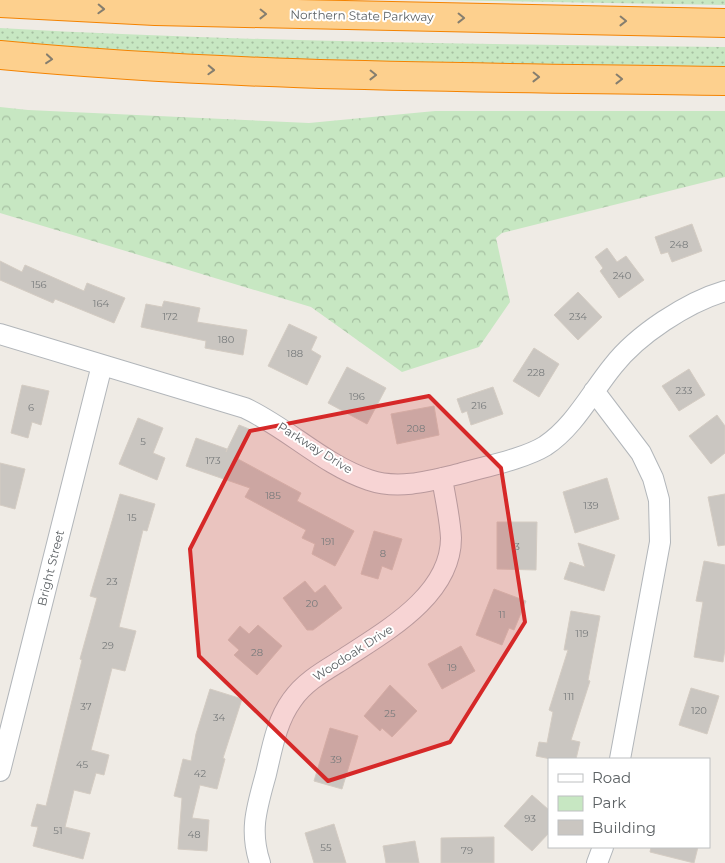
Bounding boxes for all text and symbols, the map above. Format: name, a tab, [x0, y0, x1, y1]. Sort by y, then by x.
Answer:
one-way arrow	[97, 4, 105, 15]
street label: Northern State Parkway	[290, 7, 434, 24]
one-way arrow	[260, 9, 268, 19]
one-way arrow	[457, 12, 465, 23]
one-way arrow	[620, 15, 628, 26]
one-way arrow	[45, 53, 53, 64]
one-way arrow	[207, 65, 215, 75]
one-way arrow	[370, 70, 377, 80]
one-way arrow	[532, 72, 540, 82]
one-way arrow	[616, 73, 624, 84]
house number: 248	[670, 238, 688, 251]
house number: 240	[613, 269, 632, 282]
house number: 156	[31, 278, 47, 291]
house number: 164	[93, 297, 110, 310]
house number: 172	[162, 310, 178, 323]
house number: 234	[569, 310, 587, 323]
house number: 180	[218, 333, 235, 346]
house number: 188	[287, 347, 303, 360]
house number: 228	[527, 366, 545, 379]
house number: 233	[676, 384, 693, 397]
house number: 196	[349, 390, 365, 403]
house number: 216	[471, 399, 487, 412]
house number: 6	[28, 401, 34, 414]
street label: Parkway Drive	[275, 419, 355, 477]
house number: 208	[407, 422, 425, 435]
house number: 5	[140, 435, 146, 448]
house number: 173	[205, 454, 221, 467]
house number: 185	[265, 489, 281, 502]
house number: 139	[583, 499, 599, 512]
house number: 15	[127, 511, 137, 524]
street label: Bright Street	[34, 528, 67, 607]
house number: 191	[321, 535, 335, 548]
house number: 3	[514, 540, 520, 553]
house number: 8	[380, 547, 386, 560]
house number: 23	[106, 575, 118, 588]
house number: 20	[306, 597, 319, 610]
house number: 11	[498, 608, 506, 621]
street label: Woodoak Drive	[310, 621, 395, 684]
house number: 119	[575, 627, 589, 640]
house number: 29	[102, 639, 114, 652]
house number: 28	[251, 646, 263, 659]
house number: 19	[447, 661, 457, 674]
house number: 111	[564, 690, 574, 703]
house number: 37	[80, 700, 92, 713]
house number: 120	[691, 704, 707, 717]
house number: 25	[384, 707, 396, 720]
house number: 34	[213, 711, 226, 724]
house number: 39	[330, 753, 342, 766]
house number: 45	[76, 758, 88, 771]
legend	[548, 758, 710, 848]
house number: 42	[194, 767, 206, 780]
text: Road	[592, 768, 631, 787]
text: Park	[592, 793, 626, 812]
house number: 93	[524, 812, 536, 825]
text: Building	[592, 818, 656, 837]
house number: 51	[53, 824, 63, 837]
house number: 48	[187, 828, 201, 841]
house number: 55	[320, 841, 332, 854]
house number: 79	[461, 844, 473, 857]

